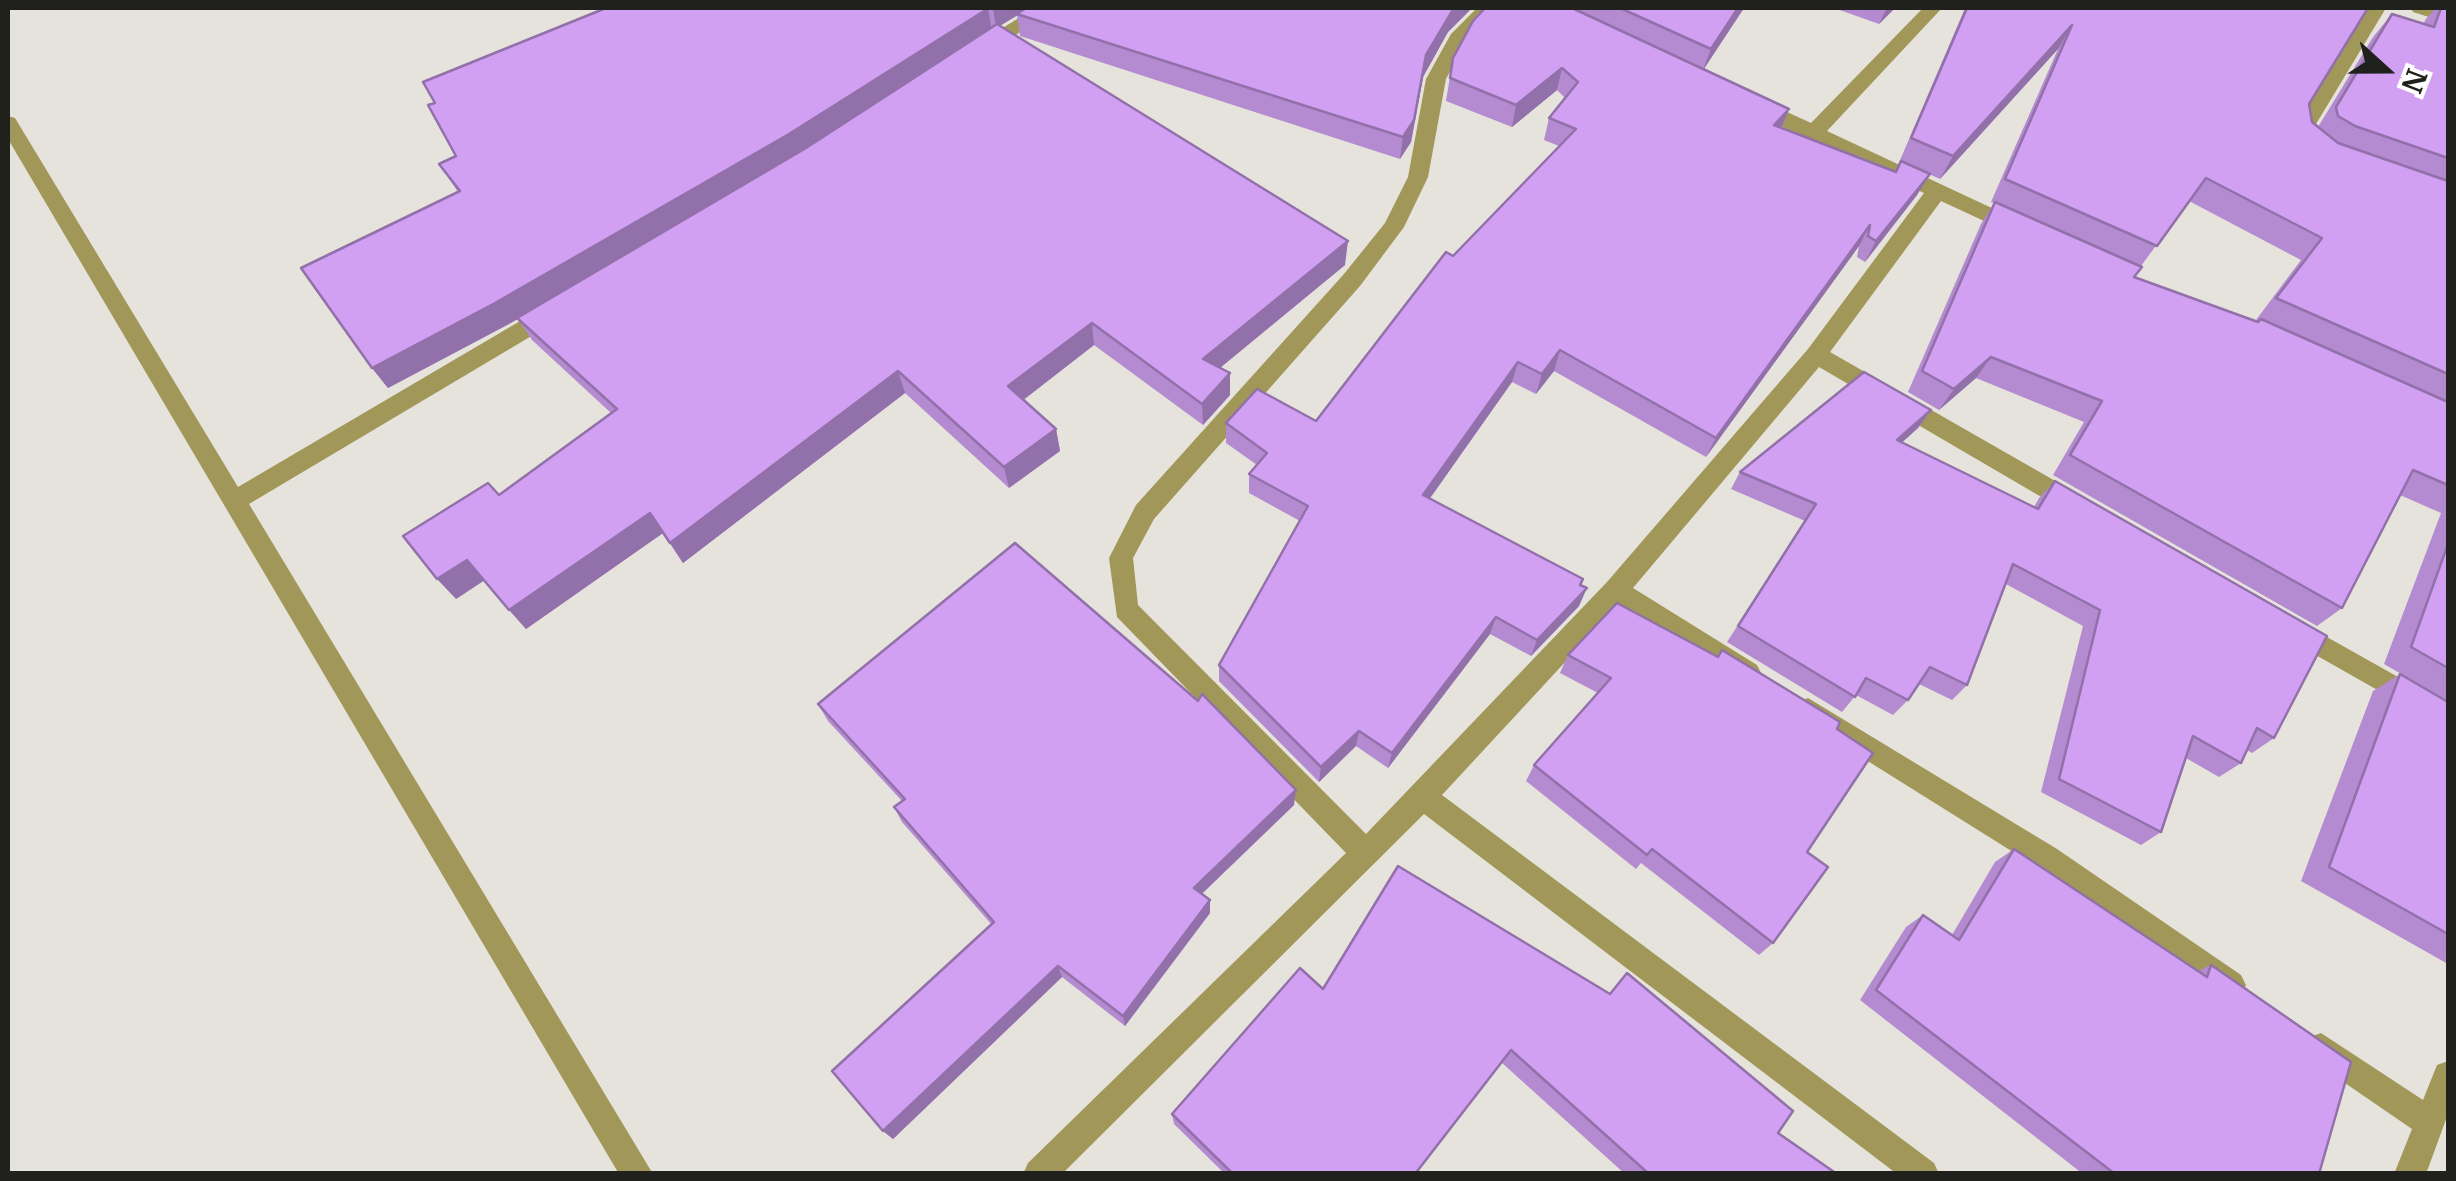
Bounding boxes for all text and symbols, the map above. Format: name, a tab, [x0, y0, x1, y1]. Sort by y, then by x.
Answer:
north arrow	[2336, 20, 2436, 120]
text: N	[2393, 64, 2435, 98]

